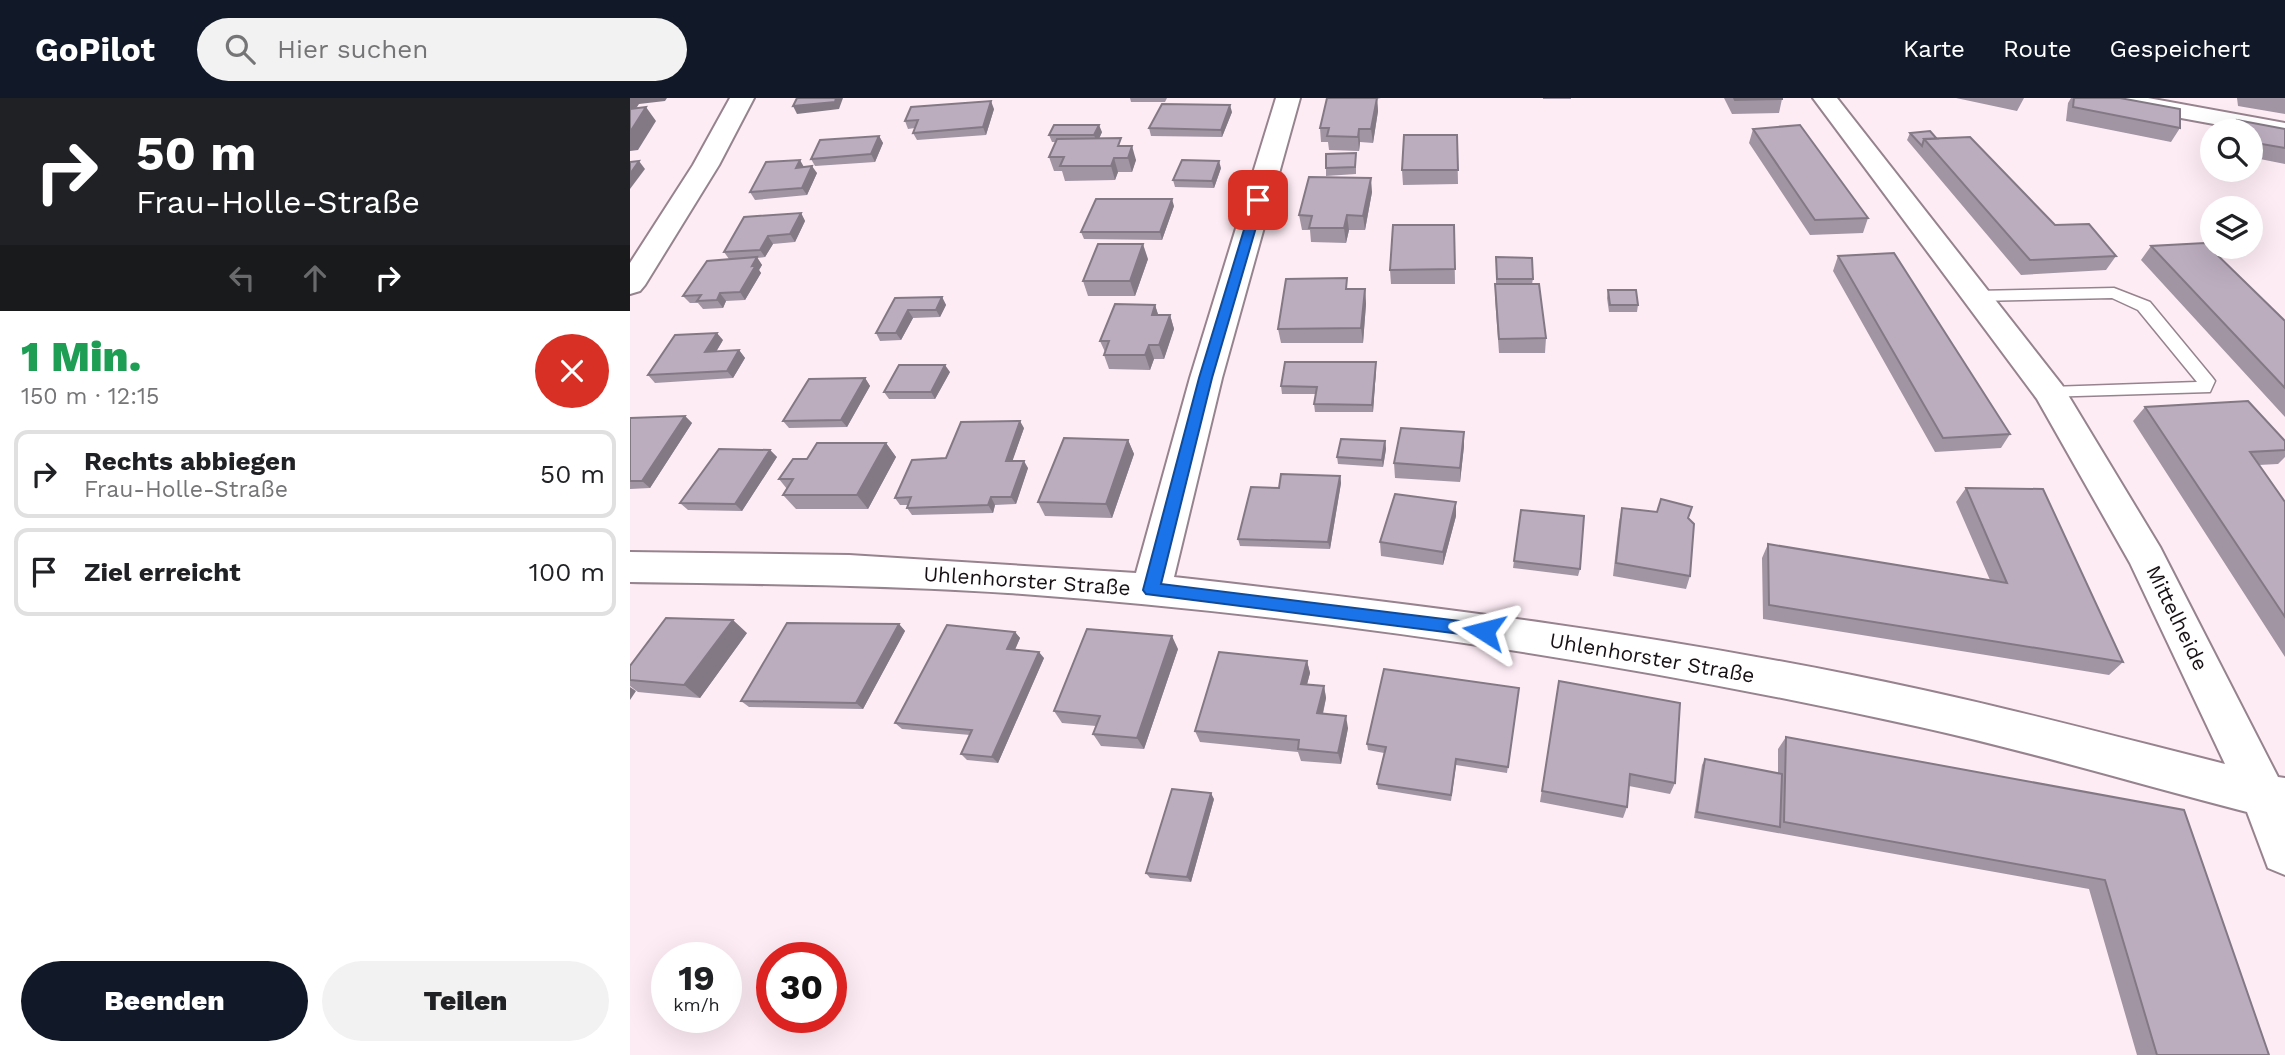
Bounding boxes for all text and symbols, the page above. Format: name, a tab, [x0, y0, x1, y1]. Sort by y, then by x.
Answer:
search box	[197, 18, 687, 81]
text: GoPilot	[35, 30, 155, 69]
icon: search	[221, 30, 259, 68]
text: Hier suchen	[277, 34, 428, 64]
text: Karte	[1903, 35, 1965, 63]
text: Route	[2003, 35, 2072, 63]
text: Gespeichert	[2110, 35, 2250, 63]
map controls	[2200, 119, 2263, 259]
button: search	[2200, 119, 2263, 182]
text: 50 m	[136, 124, 256, 182]
icon: right	[21, 126, 112, 217]
pin	[1228, 170, 1288, 230]
icon: arrive	[1239, 181, 1277, 219]
text: Frau-Holle-Straße	[136, 183, 420, 221]
button: layers	[2200, 196, 2263, 259]
icon: left	[223, 259, 261, 297]
icon: ahead	[296, 259, 334, 297]
icon: right	[369, 259, 407, 297]
text: 1 Min.	[21, 332, 141, 381]
button: close	[535, 334, 609, 408]
text: 150 m · 12:15	[21, 383, 159, 410]
text: Rechts abbiegen	[84, 446, 296, 476]
icon: right	[25, 455, 63, 493]
text: 50 m	[540, 459, 605, 489]
text: Frau-Holle-Straße	[84, 476, 288, 503]
icon: arrive	[25, 553, 63, 591]
text: Ziel erreicht	[84, 557, 241, 587]
text: 100 m	[529, 557, 605, 587]
street label: Uhlenhorster Straße	[923, 561, 1132, 600]
street label: Mittelheide	[2141, 561, 2214, 675]
position arrow	[1447, 594, 1521, 668]
street label: Uhlenhorster Straße	[1548, 627, 1757, 688]
speed limit sign: 30	[756, 942, 847, 1033]
text: 19	[678, 957, 715, 999]
button: Beenden	[21, 961, 308, 1041]
button: Teilen	[322, 961, 609, 1041]
text: km/h	[673, 994, 720, 1015]

